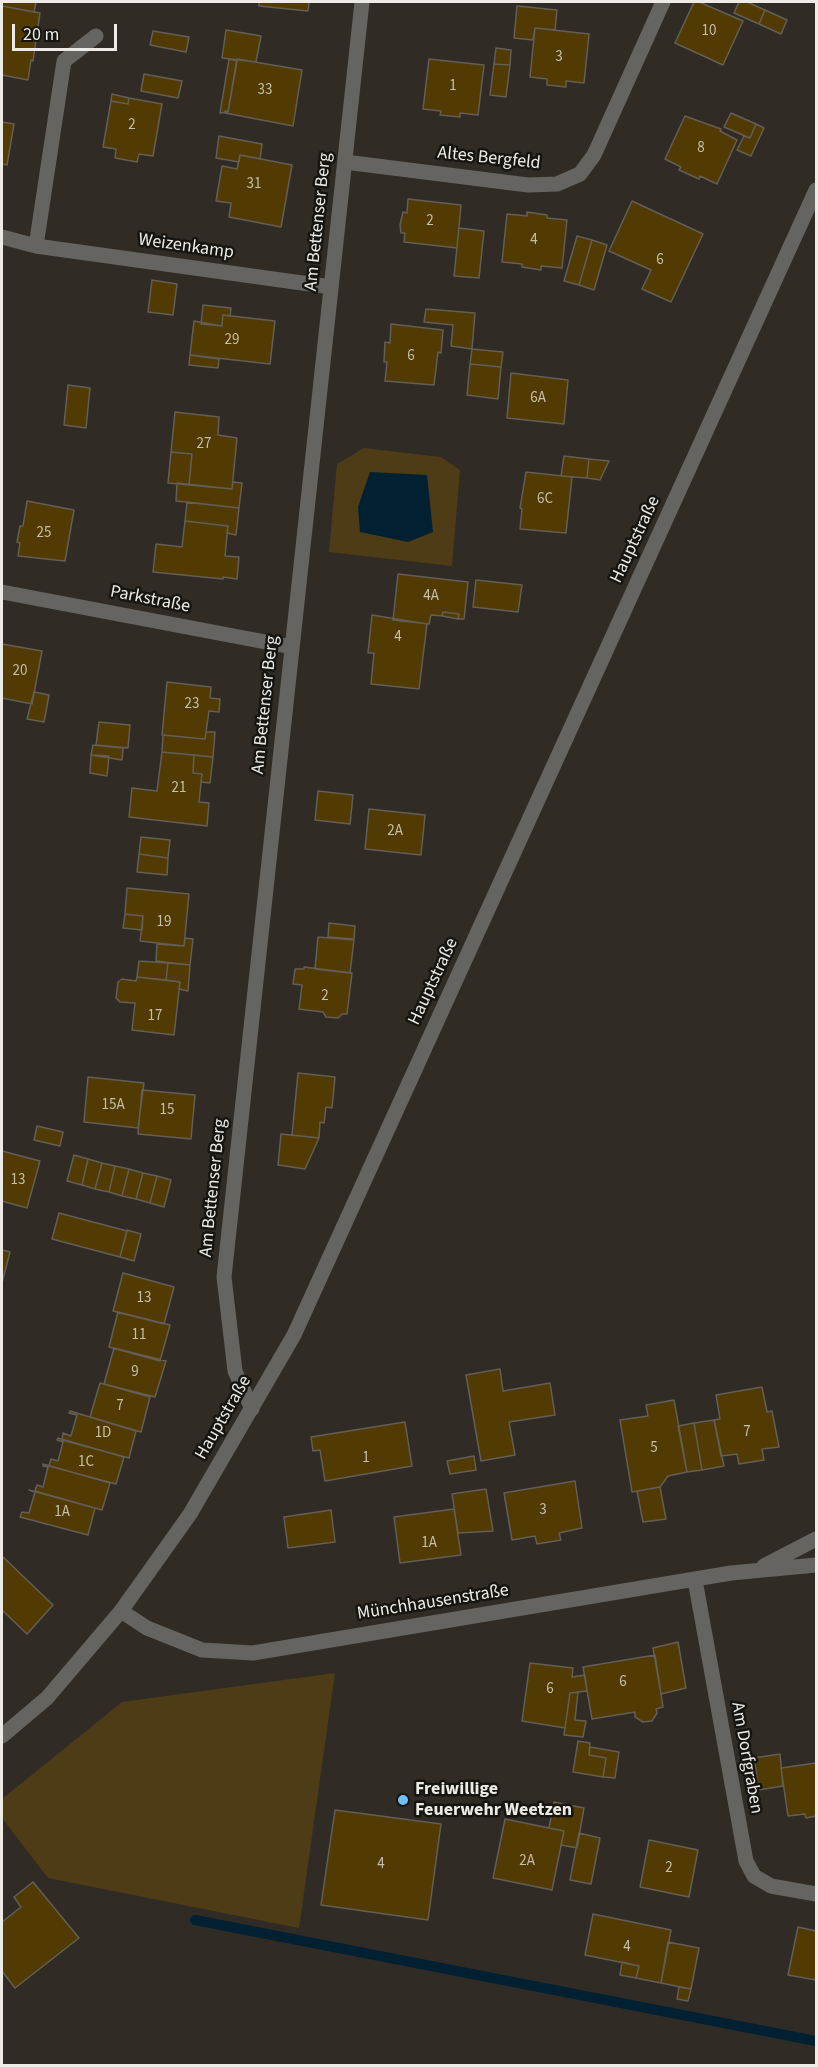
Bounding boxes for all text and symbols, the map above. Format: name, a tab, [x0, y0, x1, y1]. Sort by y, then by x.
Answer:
scale bar	[15, 12, 120, 50]
text: 20 m	[23, 22, 59, 47]
house number: 10	[702, 23, 716, 41]
house number: 3	[555, 49, 563, 67]
house number: 1	[449, 78, 457, 96]
house number: 33	[258, 82, 272, 100]
house number: 2	[128, 117, 136, 135]
house number: 8	[697, 140, 705, 158]
street label: Altes Bergfeld	[436, 143, 542, 175]
street label: Am Bettenser Berg	[301, 152, 337, 292]
house number: 31	[247, 176, 261, 194]
house number: 2	[426, 213, 434, 231]
street label: Weizenkamp	[137, 230, 235, 264]
house number: 4	[530, 232, 538, 250]
house number: 6	[656, 252, 664, 270]
house number: 29	[225, 332, 239, 350]
house number: 6	[407, 348, 415, 366]
house number: 6A	[530, 390, 546, 408]
house number: 27	[197, 436, 211, 454]
house number: 6C	[537, 491, 553, 509]
street label: Hauptstraße	[606, 493, 666, 587]
house number: 25	[37, 525, 51, 543]
street label: Parkstraße	[108, 582, 192, 618]
house number: 4A	[423, 588, 439, 606]
house number: 4	[394, 629, 402, 647]
street label: Am Bettenser Berg	[248, 635, 284, 775]
house number: 20	[13, 663, 27, 681]
house number: 23	[185, 696, 199, 714]
house number: 21	[172, 780, 186, 798]
house number: 2A	[387, 823, 403, 841]
house number: 19	[157, 914, 171, 932]
street label: Hauptstraße	[404, 935, 464, 1029]
house number: 2	[321, 988, 329, 1006]
house number: 17	[148, 1008, 162, 1026]
house number: 15A	[101, 1097, 125, 1115]
house number: 15	[160, 1102, 174, 1120]
street label: Am Bettenser Berg	[196, 1118, 232, 1258]
house number: 13	[11, 1172, 25, 1190]
house number: 13	[137, 1290, 151, 1308]
house number: 11	[132, 1327, 146, 1345]
house number: 9	[131, 1364, 139, 1382]
street label: Hauptstraße	[191, 1372, 257, 1464]
house number: 7	[116, 1398, 124, 1416]
house number: 7	[743, 1424, 751, 1442]
house number: 1D	[95, 1425, 111, 1443]
house number: 5	[650, 1440, 658, 1458]
house number: 1	[362, 1450, 370, 1468]
house number: 1C	[78, 1454, 94, 1472]
house number: 3	[539, 1502, 547, 1520]
house number: 1A	[54, 1504, 70, 1522]
house number: 1A	[421, 1535, 437, 1553]
street label: Münchhausenstraße	[356, 1580, 510, 1626]
house number: 6	[619, 1674, 627, 1692]
house number: 6	[546, 1681, 554, 1699]
street label: Am Dorfgraben	[726, 1700, 766, 1816]
place label: Freiwillige Feuerwehr Weetzen	[415, 1779, 572, 1822]
marker: Freiwillige Feuerwehr Weetzen	[396, 1793, 410, 1807]
house number: 2A	[519, 1853, 535, 1871]
house number: 4	[377, 1856, 385, 1874]
house number: 2	[665, 1860, 673, 1878]
house number: 4	[623, 1939, 631, 1957]

